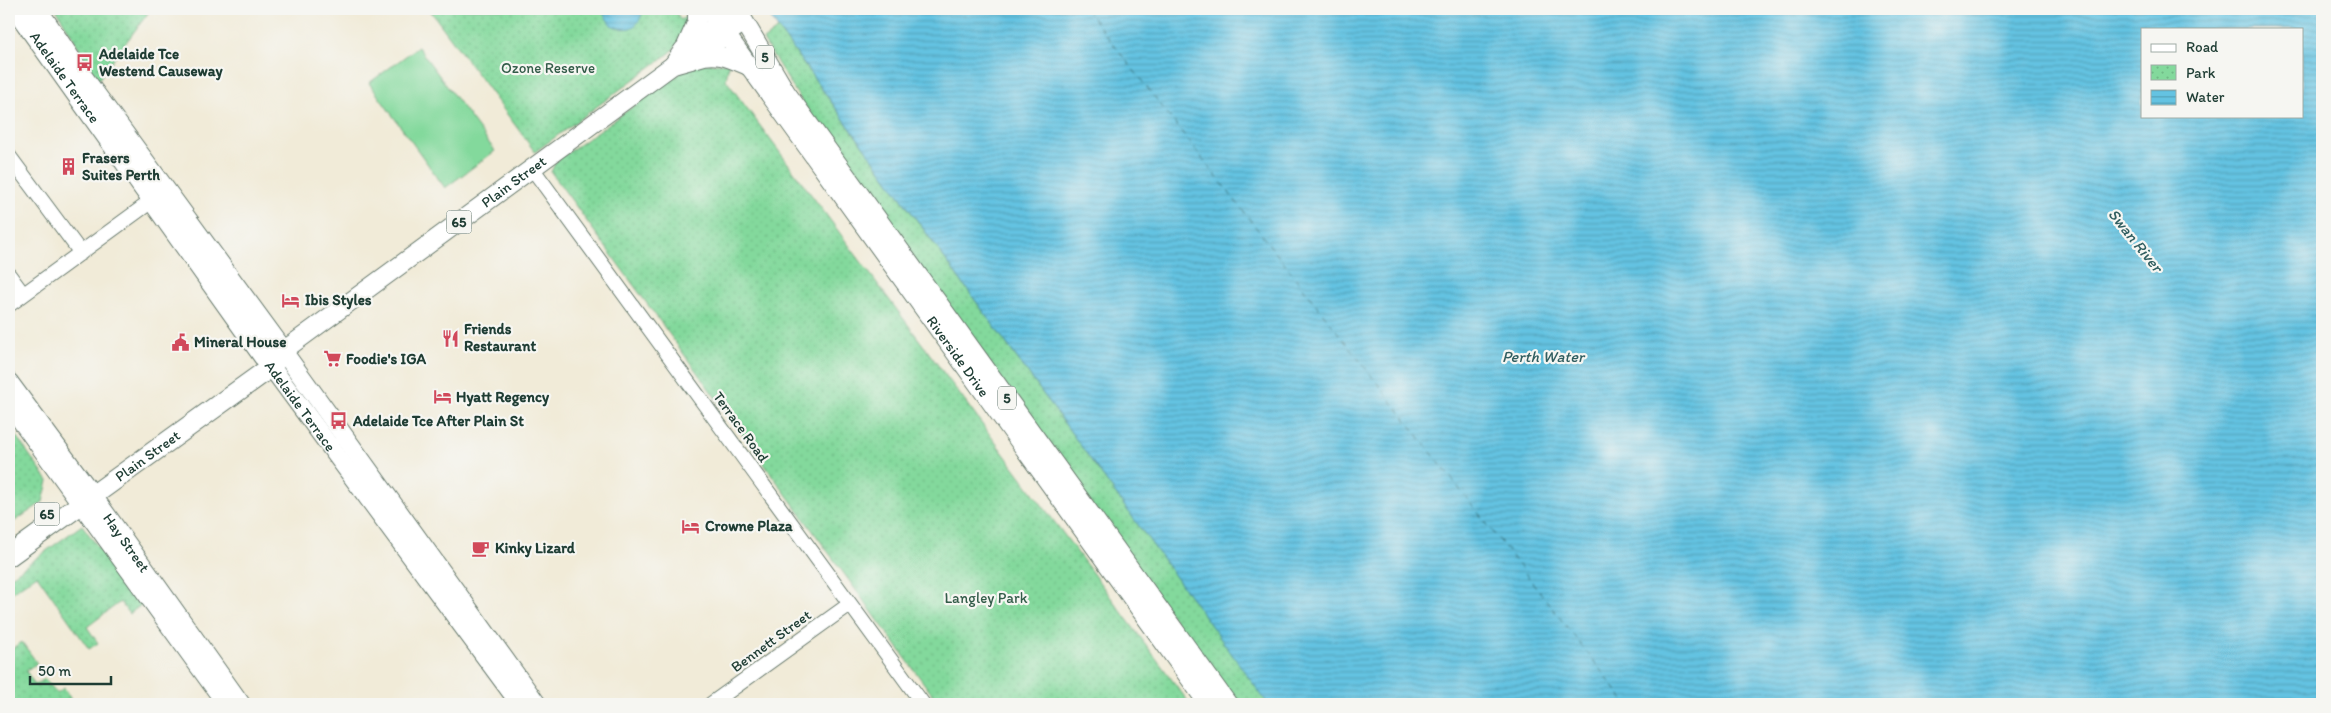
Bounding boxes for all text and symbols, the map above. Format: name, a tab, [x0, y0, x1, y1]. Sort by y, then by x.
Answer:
street label: Adelaide Terrace	[26, 28, 104, 127]
legend	[2141, 28, 2304, 118]
text: Road	[2186, 38, 2219, 56]
place label: Adelaide Tce Westend Causeway	[98, 45, 224, 81]
road number: 5	[756, 46, 774, 68]
bus stop icon: Adelaide Tce Westend Causeway	[75, 53, 95, 73]
park label: Ozone Reserve	[501, 59, 595, 77]
text: Park	[2186, 64, 2216, 82]
text: Water	[2186, 88, 2225, 106]
place label: Frasers Suites Perth	[82, 149, 160, 184]
street label: Plain Street	[478, 152, 550, 212]
building icon: Frasers Suites Perth	[58, 157, 78, 177]
water label: Swan River	[2104, 205, 2168, 277]
road number: 65	[446, 210, 472, 233]
hotel icon: Ibis Styles	[281, 290, 301, 310]
place label: Ibis Styles	[305, 291, 372, 310]
street label: Riverside Drive	[923, 312, 993, 400]
place label: Friends Restaurant	[464, 320, 536, 355]
restaurant icon: Friends Restaurant	[440, 328, 460, 348]
public building icon: Mineral House	[170, 332, 190, 352]
place label: Mineral House	[194, 333, 286, 351]
water label: Perth Water	[1502, 347, 1586, 366]
supermarket icon: Foodie's IGA	[322, 349, 342, 369]
place label: Foodie's IGA	[346, 350, 427, 368]
street label: Adelaide Terrace	[261, 357, 340, 455]
road number: 5	[998, 386, 1016, 409]
hotel icon: Hyatt Regency	[432, 387, 452, 407]
place label: Hyatt Regency	[456, 388, 550, 407]
street label: Terrace Road	[709, 388, 773, 466]
bus stop icon: Adelaide Tce After Plain St	[329, 411, 349, 431]
place label: Adelaide Tce After Plain St	[352, 412, 524, 430]
street label: Plain Street	[112, 426, 184, 485]
road number: 65	[34, 502, 60, 526]
street label: Hay Street	[99, 510, 154, 576]
hotel icon: Crowne Plaza	[681, 516, 701, 536]
place label: Crowne Plaza	[705, 517, 793, 535]
cafe icon: Kinky Lizard	[471, 538, 491, 558]
place label: Kinky Lizard	[495, 539, 576, 558]
park label: Langley Park	[944, 589, 1028, 607]
street label: Bennett Street	[727, 606, 815, 676]
scale bar	[30, 653, 111, 685]
text: 50 m	[38, 662, 71, 680]

